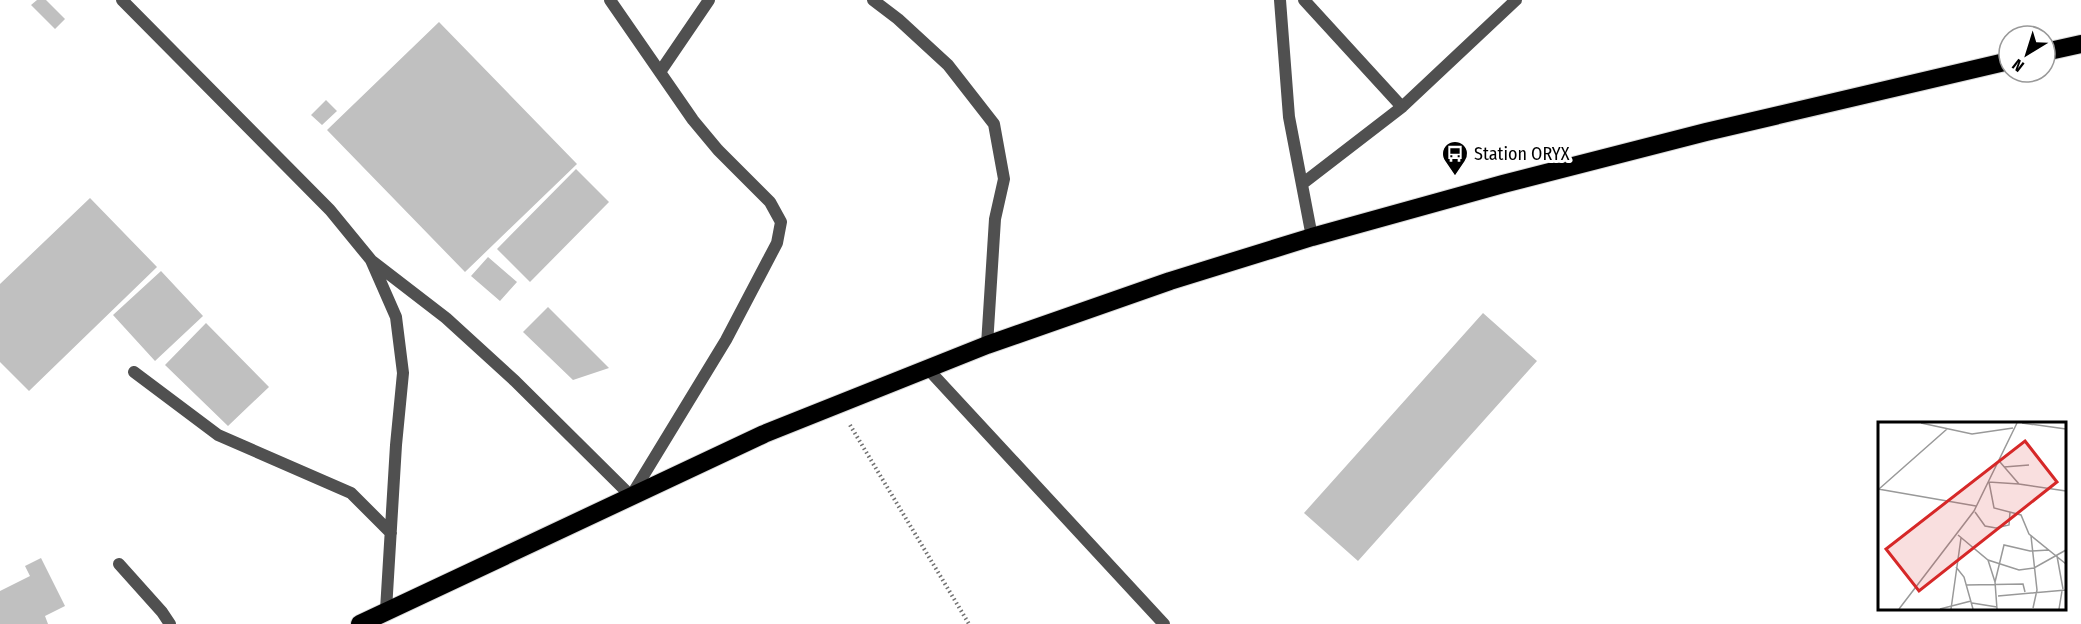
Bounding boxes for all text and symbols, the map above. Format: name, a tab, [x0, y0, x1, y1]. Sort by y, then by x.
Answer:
north arrow	[1997, 24, 2057, 84]
text: N	[2008, 55, 2028, 76]
bus stop icon: Station ORYX	[1440, 139, 1470, 177]
place label: Station ORYX	[1474, 143, 1570, 165]
inset map	[1878, 422, 2066, 609]

